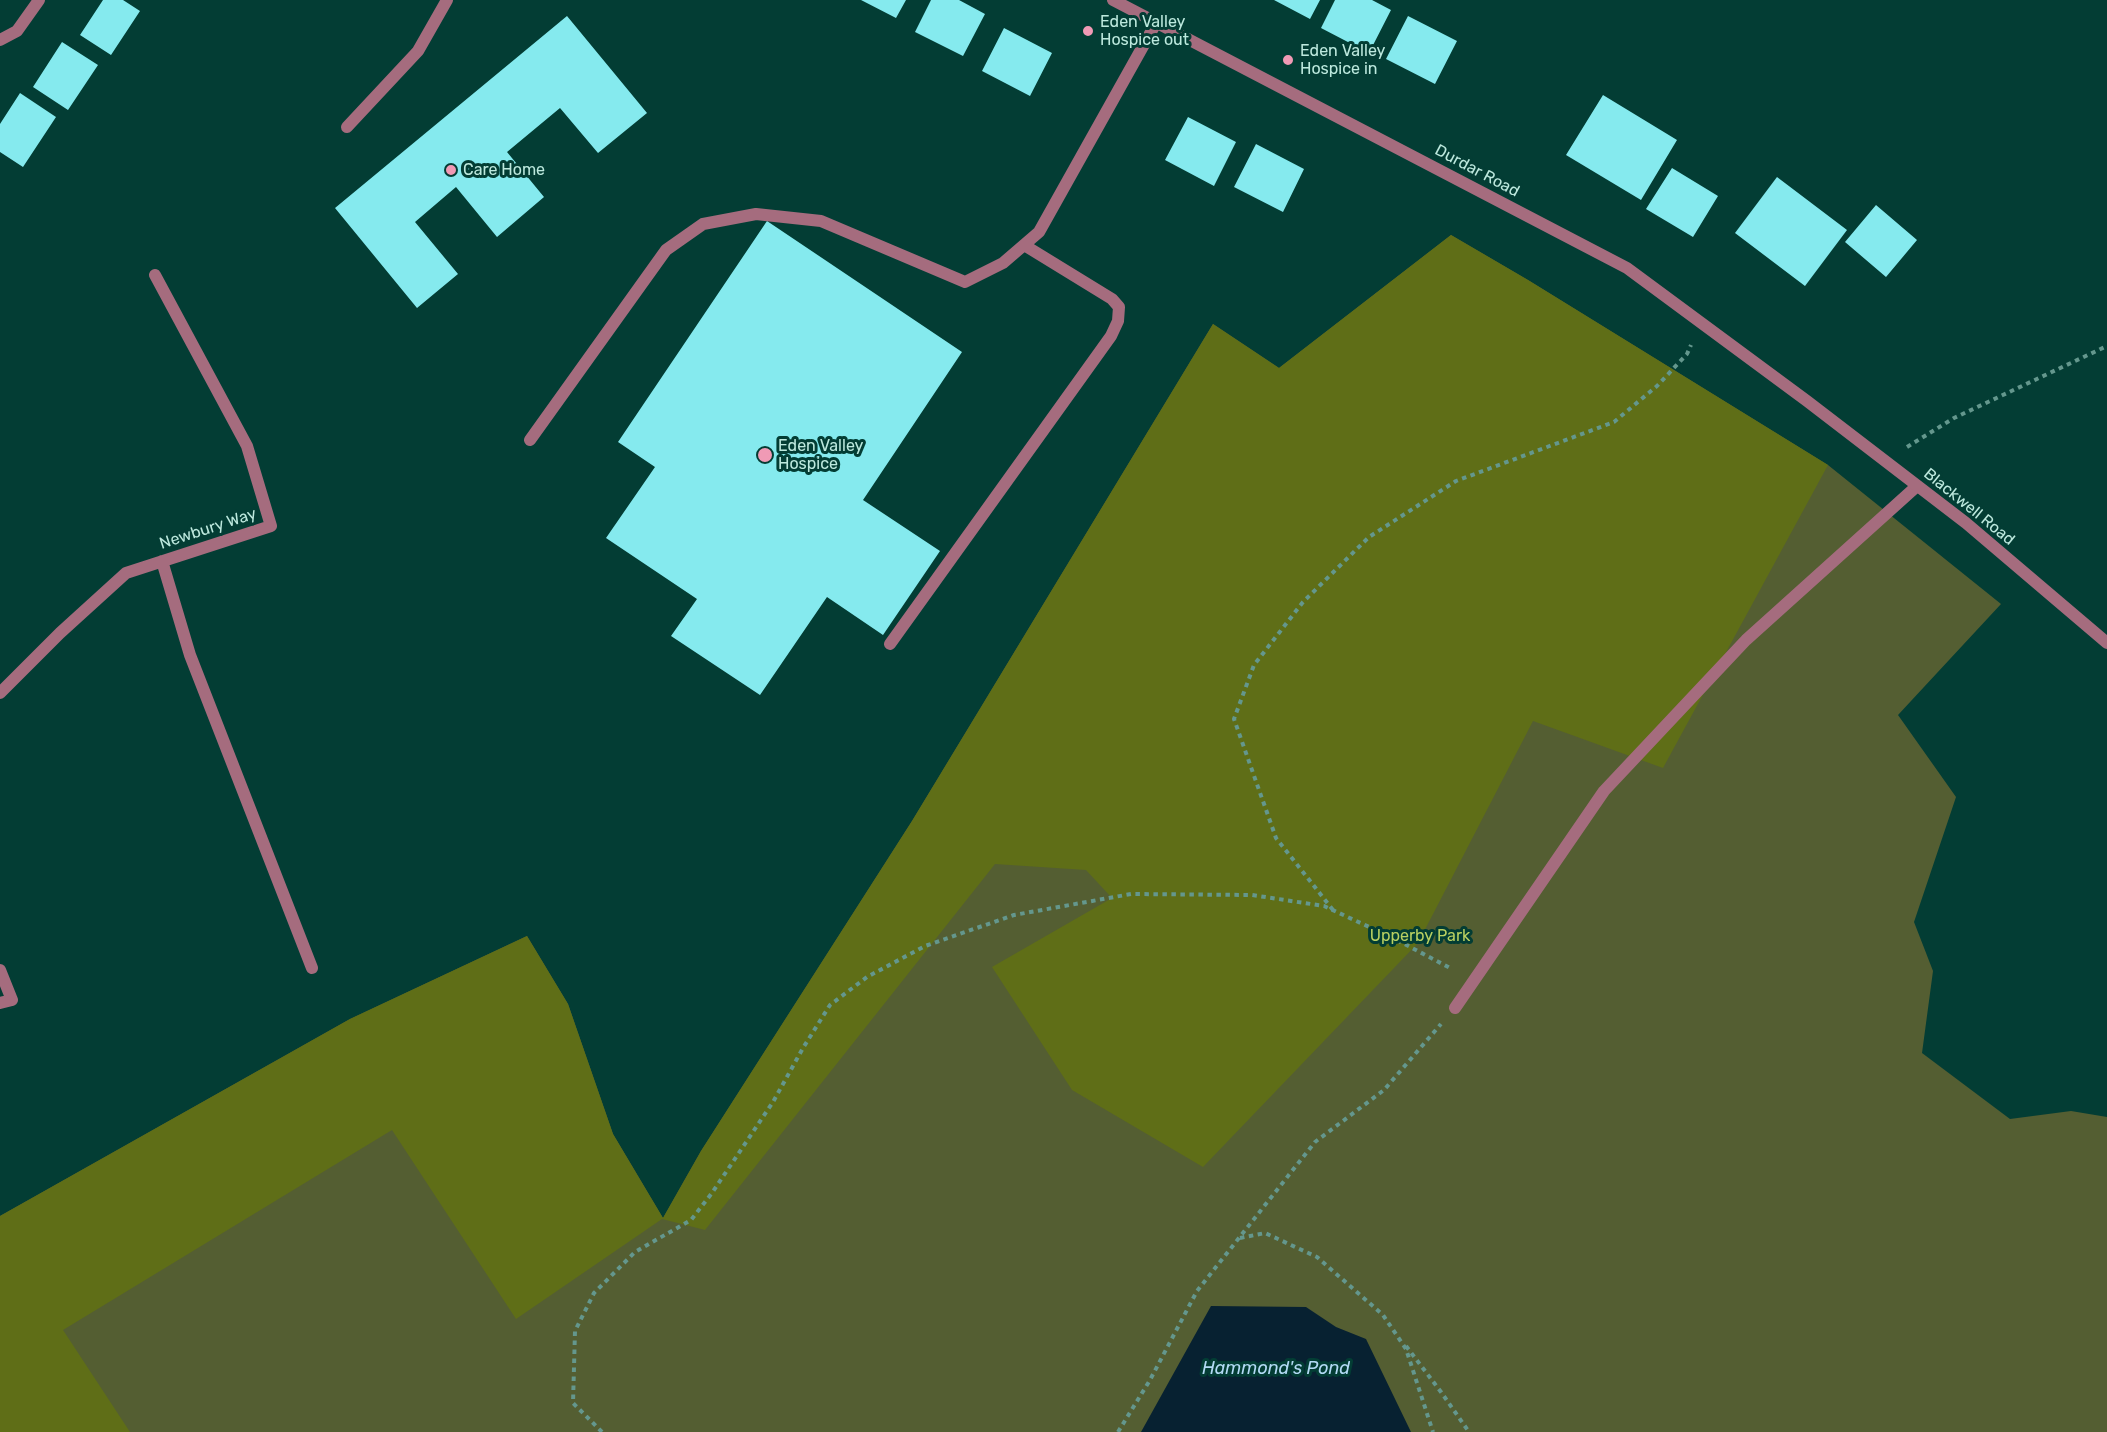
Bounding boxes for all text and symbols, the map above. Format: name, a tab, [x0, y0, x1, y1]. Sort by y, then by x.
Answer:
place label: Eden Valley Hospice out	[1100, 12, 1189, 50]
marker: Eden Valley Hospice out	[1081, 24, 1095, 38]
place label: Eden Valley Hospice in	[1300, 41, 1385, 79]
marker: Eden Valley Hospice in	[1281, 53, 1295, 67]
street label: Durdar Road	[1432, 141, 1522, 201]
place label: Care Home	[463, 160, 545, 180]
marker: Care Home	[444, 163, 458, 177]
place label: Eden Valley Hospice	[778, 436, 863, 474]
marker: Eden Valley Hospice	[756, 446, 774, 464]
street label: Blackwell Road	[1920, 464, 2018, 550]
street label: Newbury Way	[157, 504, 259, 554]
park label: Upperby Park	[1370, 926, 1470, 946]
water label: Hammond's Pond	[1202, 1358, 1350, 1380]

